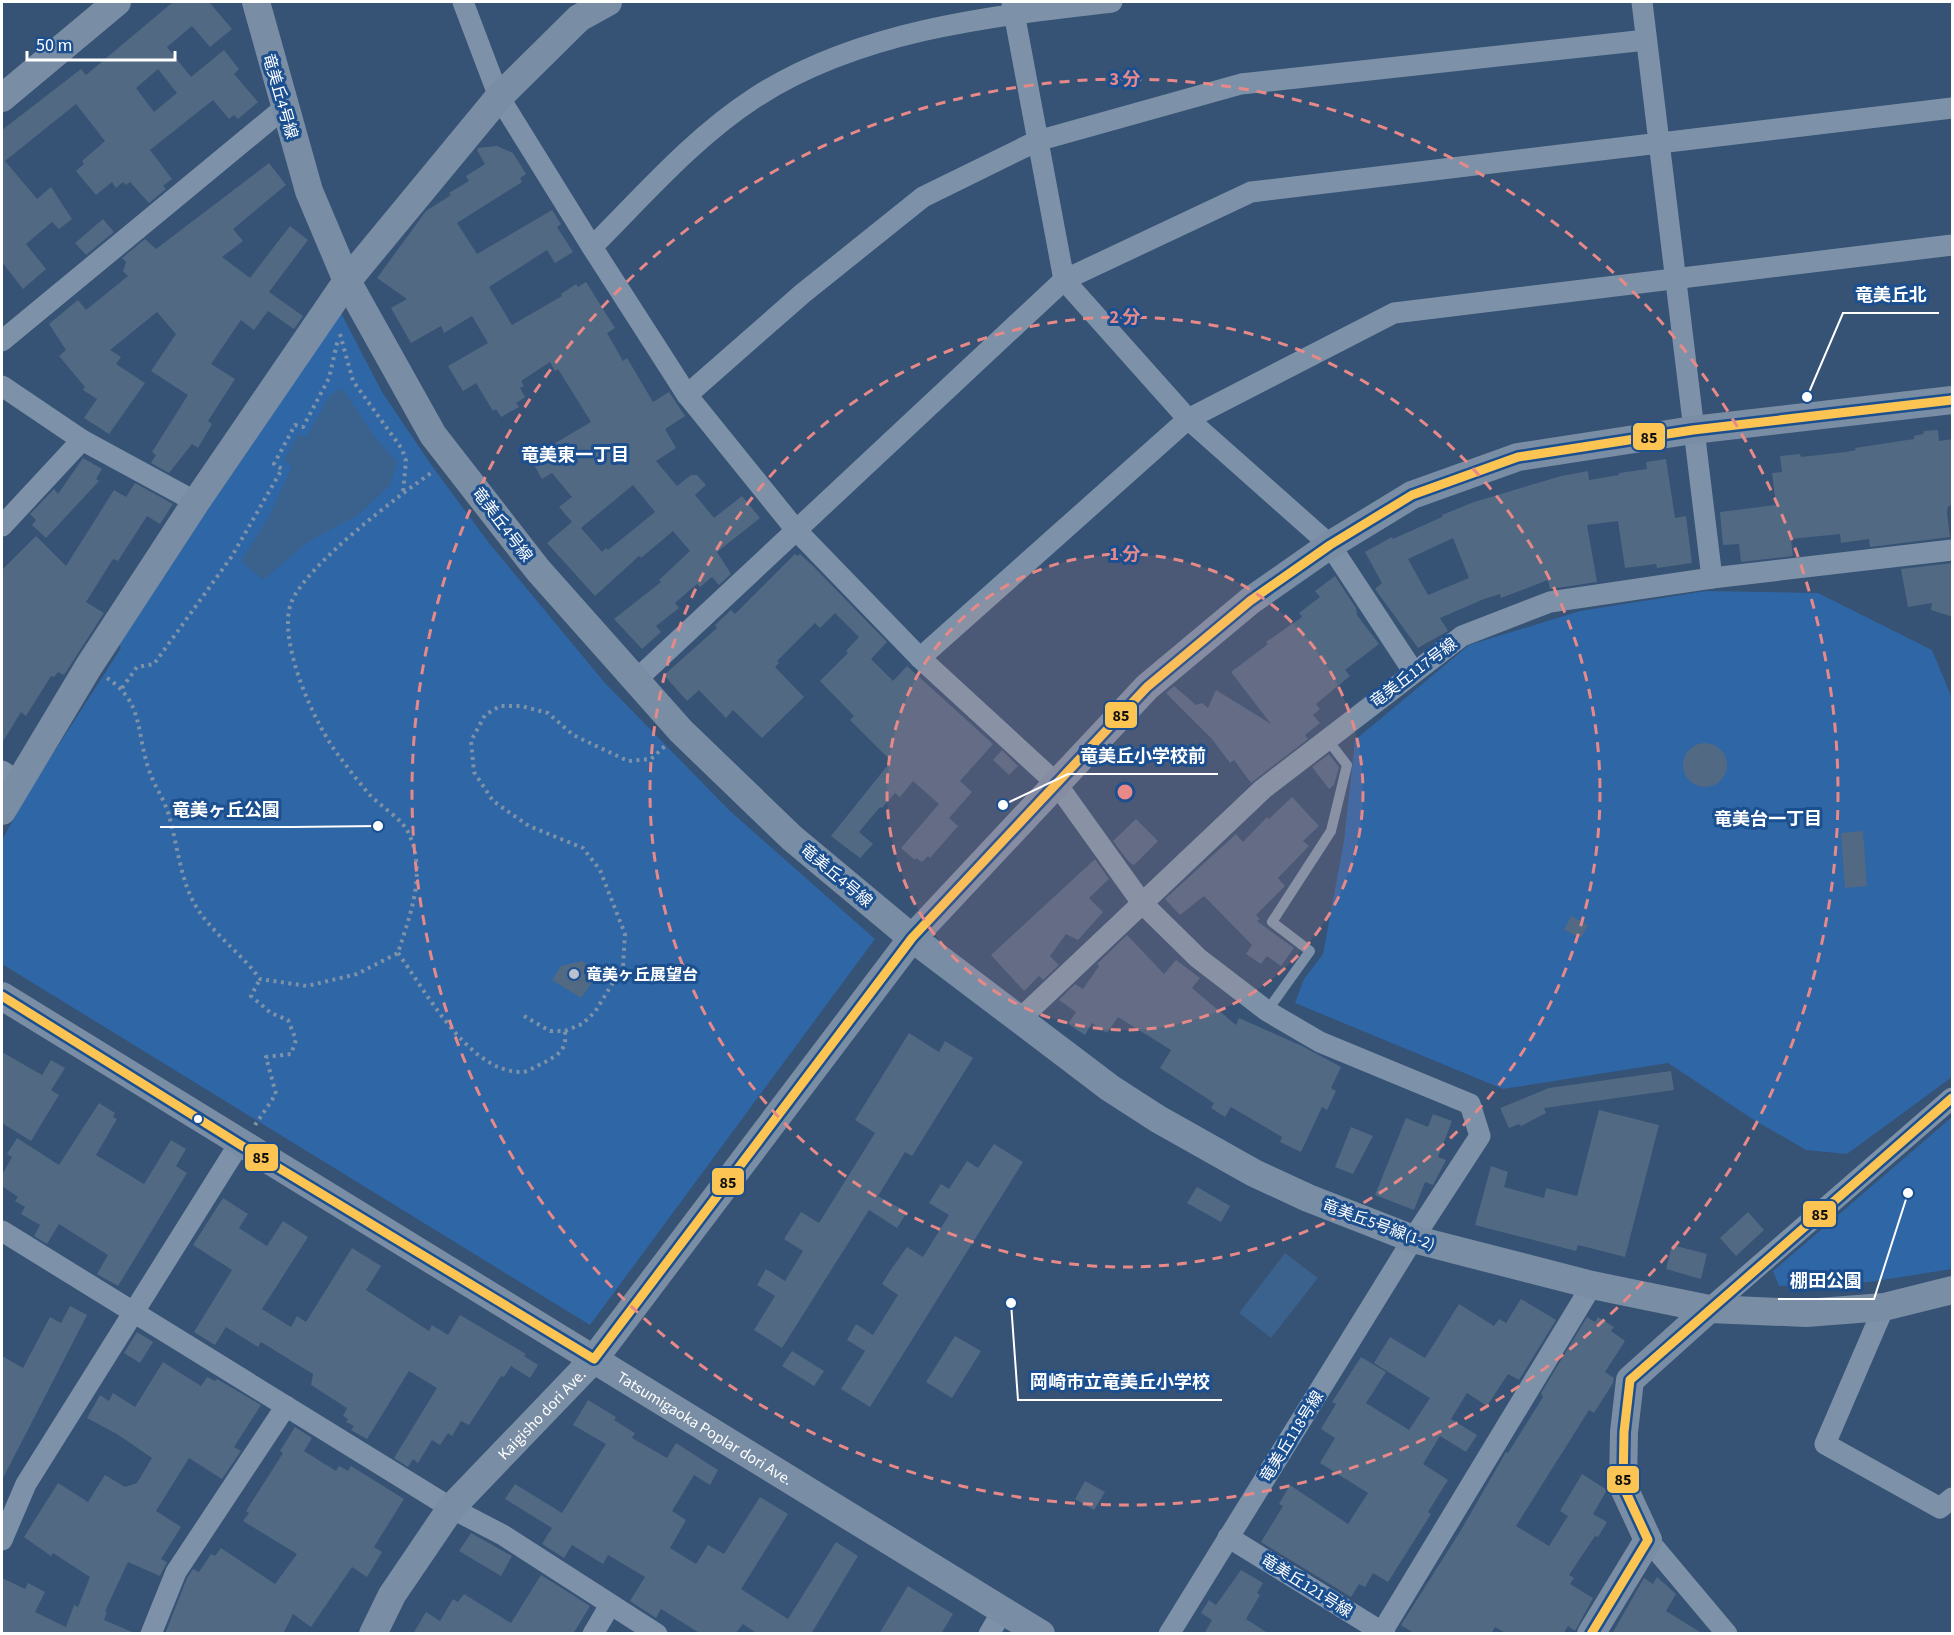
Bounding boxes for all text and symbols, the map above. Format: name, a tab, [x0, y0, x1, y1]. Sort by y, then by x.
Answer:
scale bar	[27, 24, 176, 62]
text: 50 m	[36, 33, 72, 58]
street label: 竜美丘4号線	[257, 51, 303, 142]
text: 3 分	[1109, 67, 1141, 92]
callout: 竜美丘北	[1843, 277, 1939, 313]
text: 竜美丘北	[1855, 283, 1927, 308]
text: 2 分	[1109, 305, 1141, 330]
line badge: 85	[1632, 422, 1666, 451]
text: 85	[1641, 427, 1657, 449]
district label: 竜美東一丁目	[521, 443, 629, 468]
street label: 竜美丘4号線	[467, 483, 537, 566]
text: 1 分	[1109, 542, 1141, 567]
street label: 竜美丘117号線	[1366, 633, 1462, 713]
line badge: 85	[1104, 701, 1138, 729]
text: 85	[1113, 705, 1129, 727]
callout: 竜美丘小学校前	[1068, 738, 1218, 774]
text: 竜美丘小学校前	[1080, 744, 1206, 769]
centre of rings	[1115, 782, 1135, 802]
callout: 竜美ヶ丘公園	[160, 791, 292, 827]
text: 竜美ヶ丘公園	[172, 798, 280, 823]
district label: 竜美台一丁目	[1714, 807, 1822, 832]
street label: 竜美丘4号線	[796, 839, 877, 912]
place label: 竜美ヶ丘展望台	[586, 964, 698, 986]
marker: 竜美ヶ丘展望台	[567, 967, 581, 981]
unlabelled marker	[192, 1113, 204, 1125]
line badge: 85	[244, 1143, 279, 1172]
text: 85	[253, 1147, 269, 1169]
line badge: 85	[711, 1167, 745, 1196]
text: 85	[720, 1172, 736, 1194]
street label: 竜美丘5号線(1-2)	[1319, 1194, 1438, 1256]
line badge: 85	[1802, 1200, 1837, 1228]
text: 85	[1812, 1204, 1828, 1226]
callout: 棚田公園	[1778, 1263, 1874, 1299]
text: 棚田公園	[1790, 1269, 1862, 1294]
street label: Kaigisho dori Ave.	[493, 1364, 591, 1465]
callout: 岡崎市立竜美丘小学校	[1018, 1364, 1222, 1400]
street label: Tatsumigaoka Poplar dori Ave.	[613, 1366, 796, 1491]
text: 岡崎市立竜美丘小学校	[1030, 1370, 1210, 1395]
street label: 竜美丘118号線	[1255, 1387, 1329, 1486]
line badge: 85	[1606, 1465, 1640, 1494]
text: 85	[1615, 1469, 1631, 1491]
street label: 竜美丘121号線	[1257, 1549, 1356, 1623]

